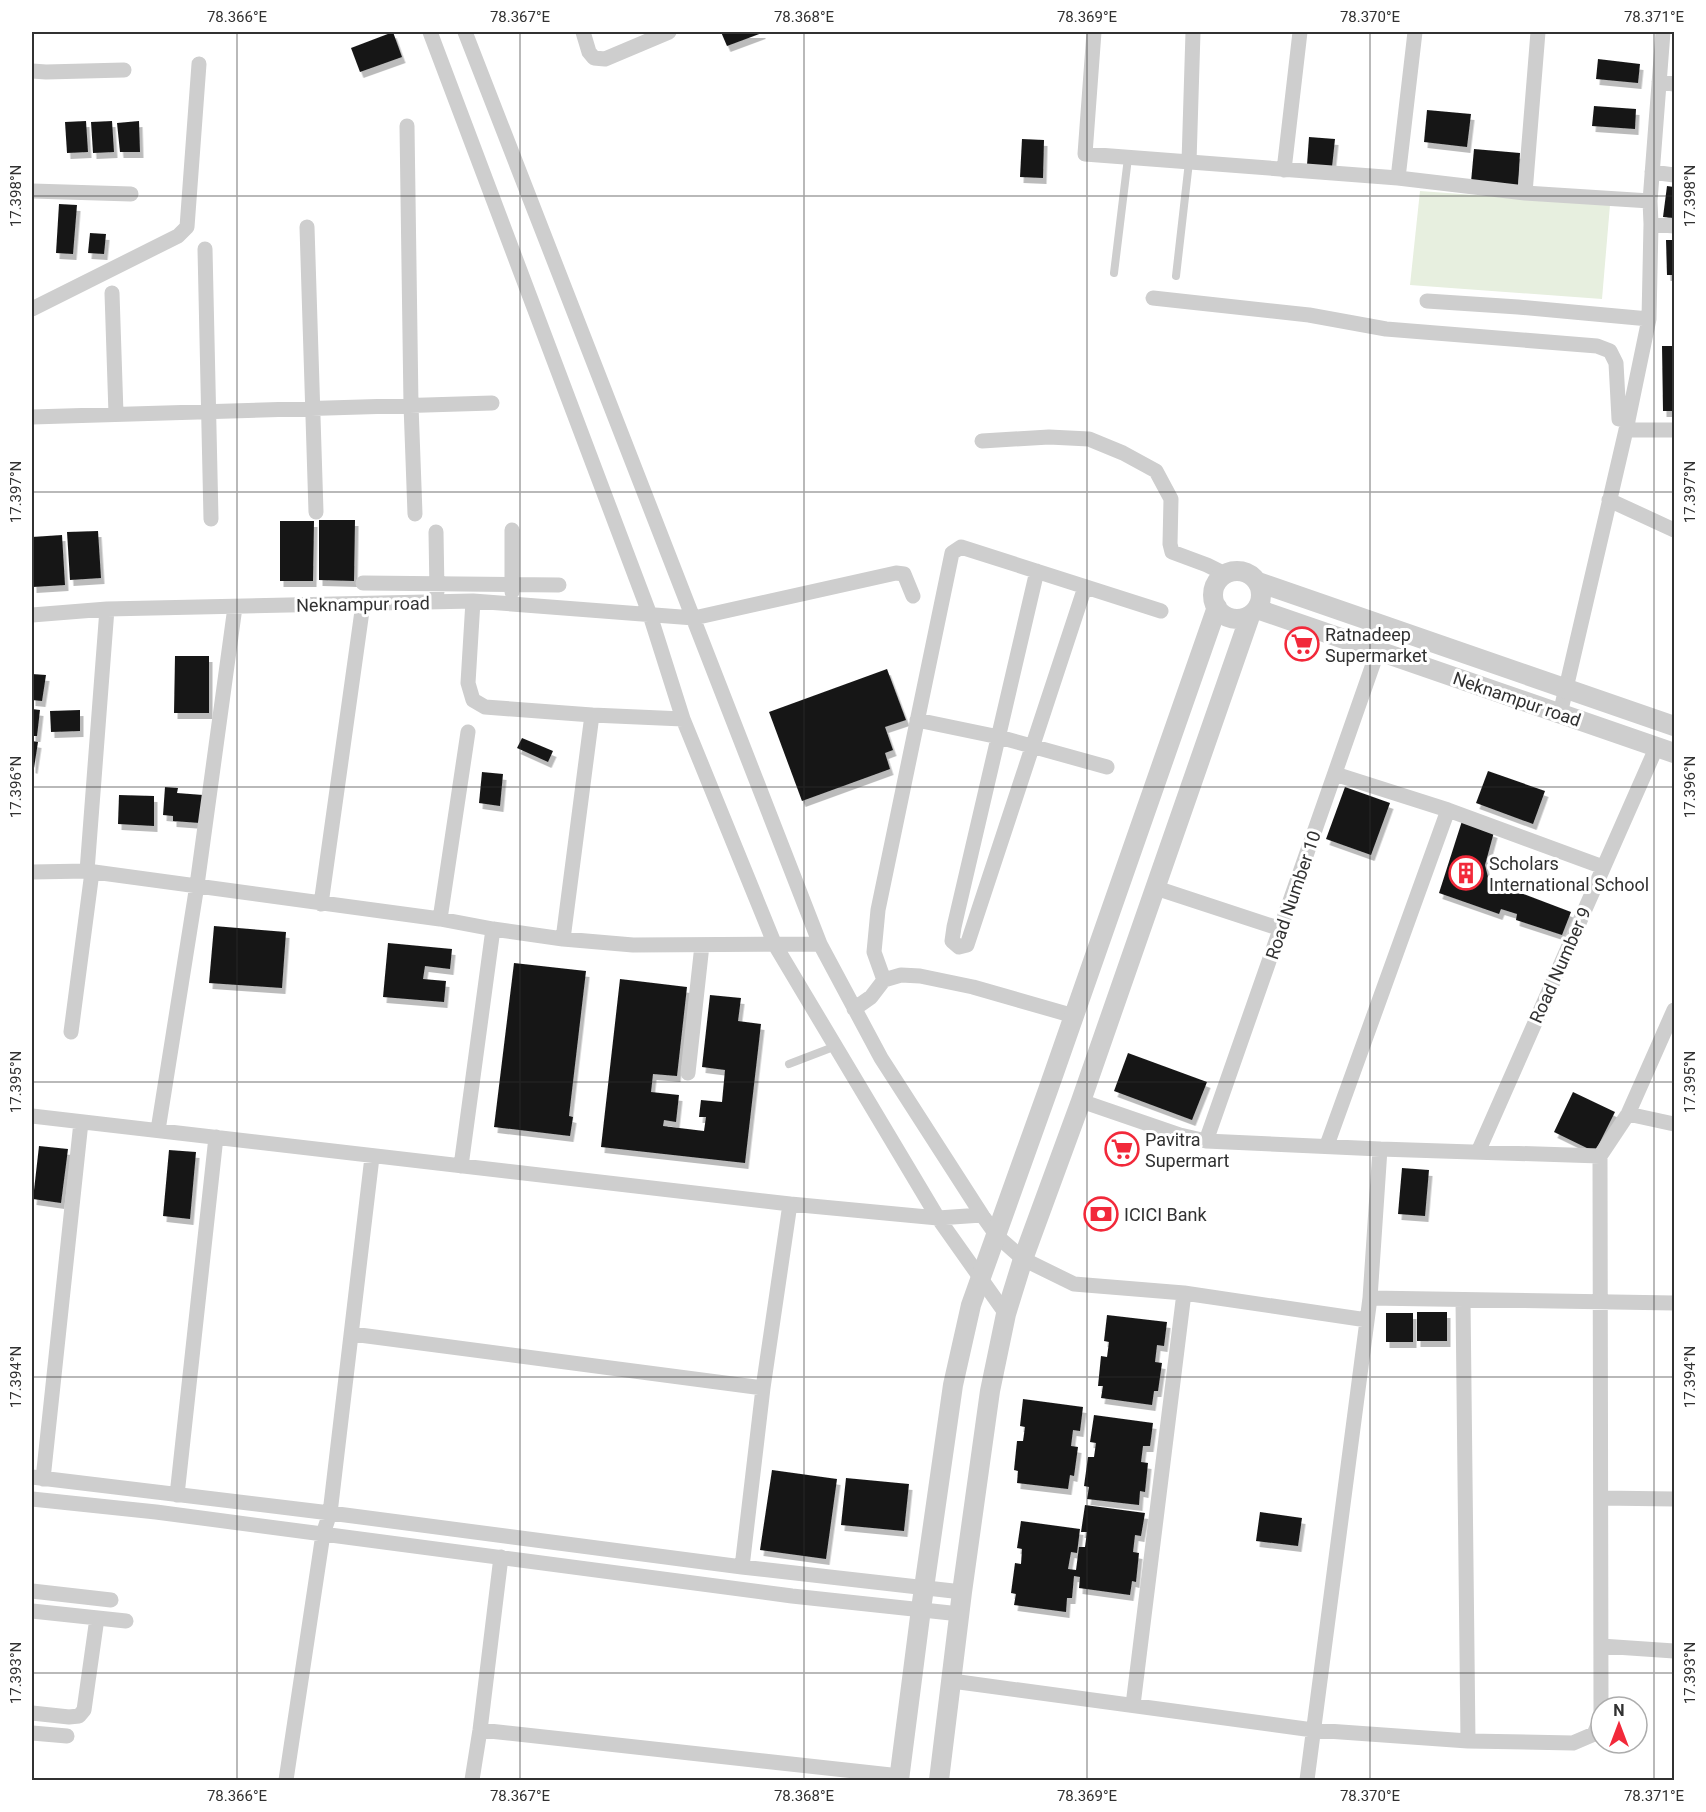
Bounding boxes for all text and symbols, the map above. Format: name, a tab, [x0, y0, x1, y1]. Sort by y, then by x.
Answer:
text: 78.366°E	[207, 8, 268, 26]
text: 78.367°E	[490, 8, 551, 26]
text: 78.368°E	[774, 8, 835, 26]
text: 78.369°E	[1057, 8, 1118, 26]
text: 78.370°E	[1340, 8, 1401, 26]
text: 78.371°E	[1624, 8, 1685, 26]
text: 17.398°N	[7, 165, 25, 227]
text: 17.398°N	[1681, 165, 1699, 227]
text: 17.397°N	[7, 461, 25, 523]
text: 17.397°N	[1681, 461, 1699, 523]
street label: Neknampur road	[296, 592, 430, 616]
place label: Ratnadeep Supermarket	[1325, 624, 1428, 666]
supermarket icon: Ratnadeep Supermarket	[1284, 626, 1320, 662]
street label: Neknampur road	[1450, 667, 1584, 731]
text: 17.396°N	[7, 756, 25, 818]
text: 17.396°N	[1681, 756, 1699, 818]
street label: Road Number 10	[1261, 828, 1325, 962]
place label: Scholars International School	[1489, 853, 1649, 895]
building icon: Scholars International School	[1448, 855, 1484, 891]
street label: Road Number 9	[1525, 904, 1595, 1026]
text: 17.395°N	[7, 1051, 25, 1113]
text: 17.395°N	[1681, 1051, 1699, 1113]
place label: Pavitra Supermart	[1145, 1129, 1229, 1171]
supermarket icon: Pavitra Supermart	[1104, 1131, 1140, 1167]
bank icon: ICICI Bank	[1083, 1196, 1119, 1232]
place label: ICICI Bank	[1124, 1204, 1208, 1225]
text: 17.394°N	[7, 1346, 25, 1408]
text: 17.394°N	[1681, 1346, 1699, 1408]
text: 17.393°N	[7, 1642, 25, 1704]
text: 17.393°N	[1681, 1642, 1699, 1704]
north arrow	[1589, 1695, 1649, 1755]
text: N	[1613, 1701, 1625, 1720]
text: 78.366°E	[207, 1787, 268, 1805]
text: 78.367°E	[490, 1787, 551, 1805]
text: 78.368°E	[774, 1787, 835, 1805]
text: 78.369°E	[1057, 1787, 1118, 1805]
text: 78.370°E	[1340, 1787, 1401, 1805]
text: 78.371°E	[1624, 1787, 1685, 1805]

